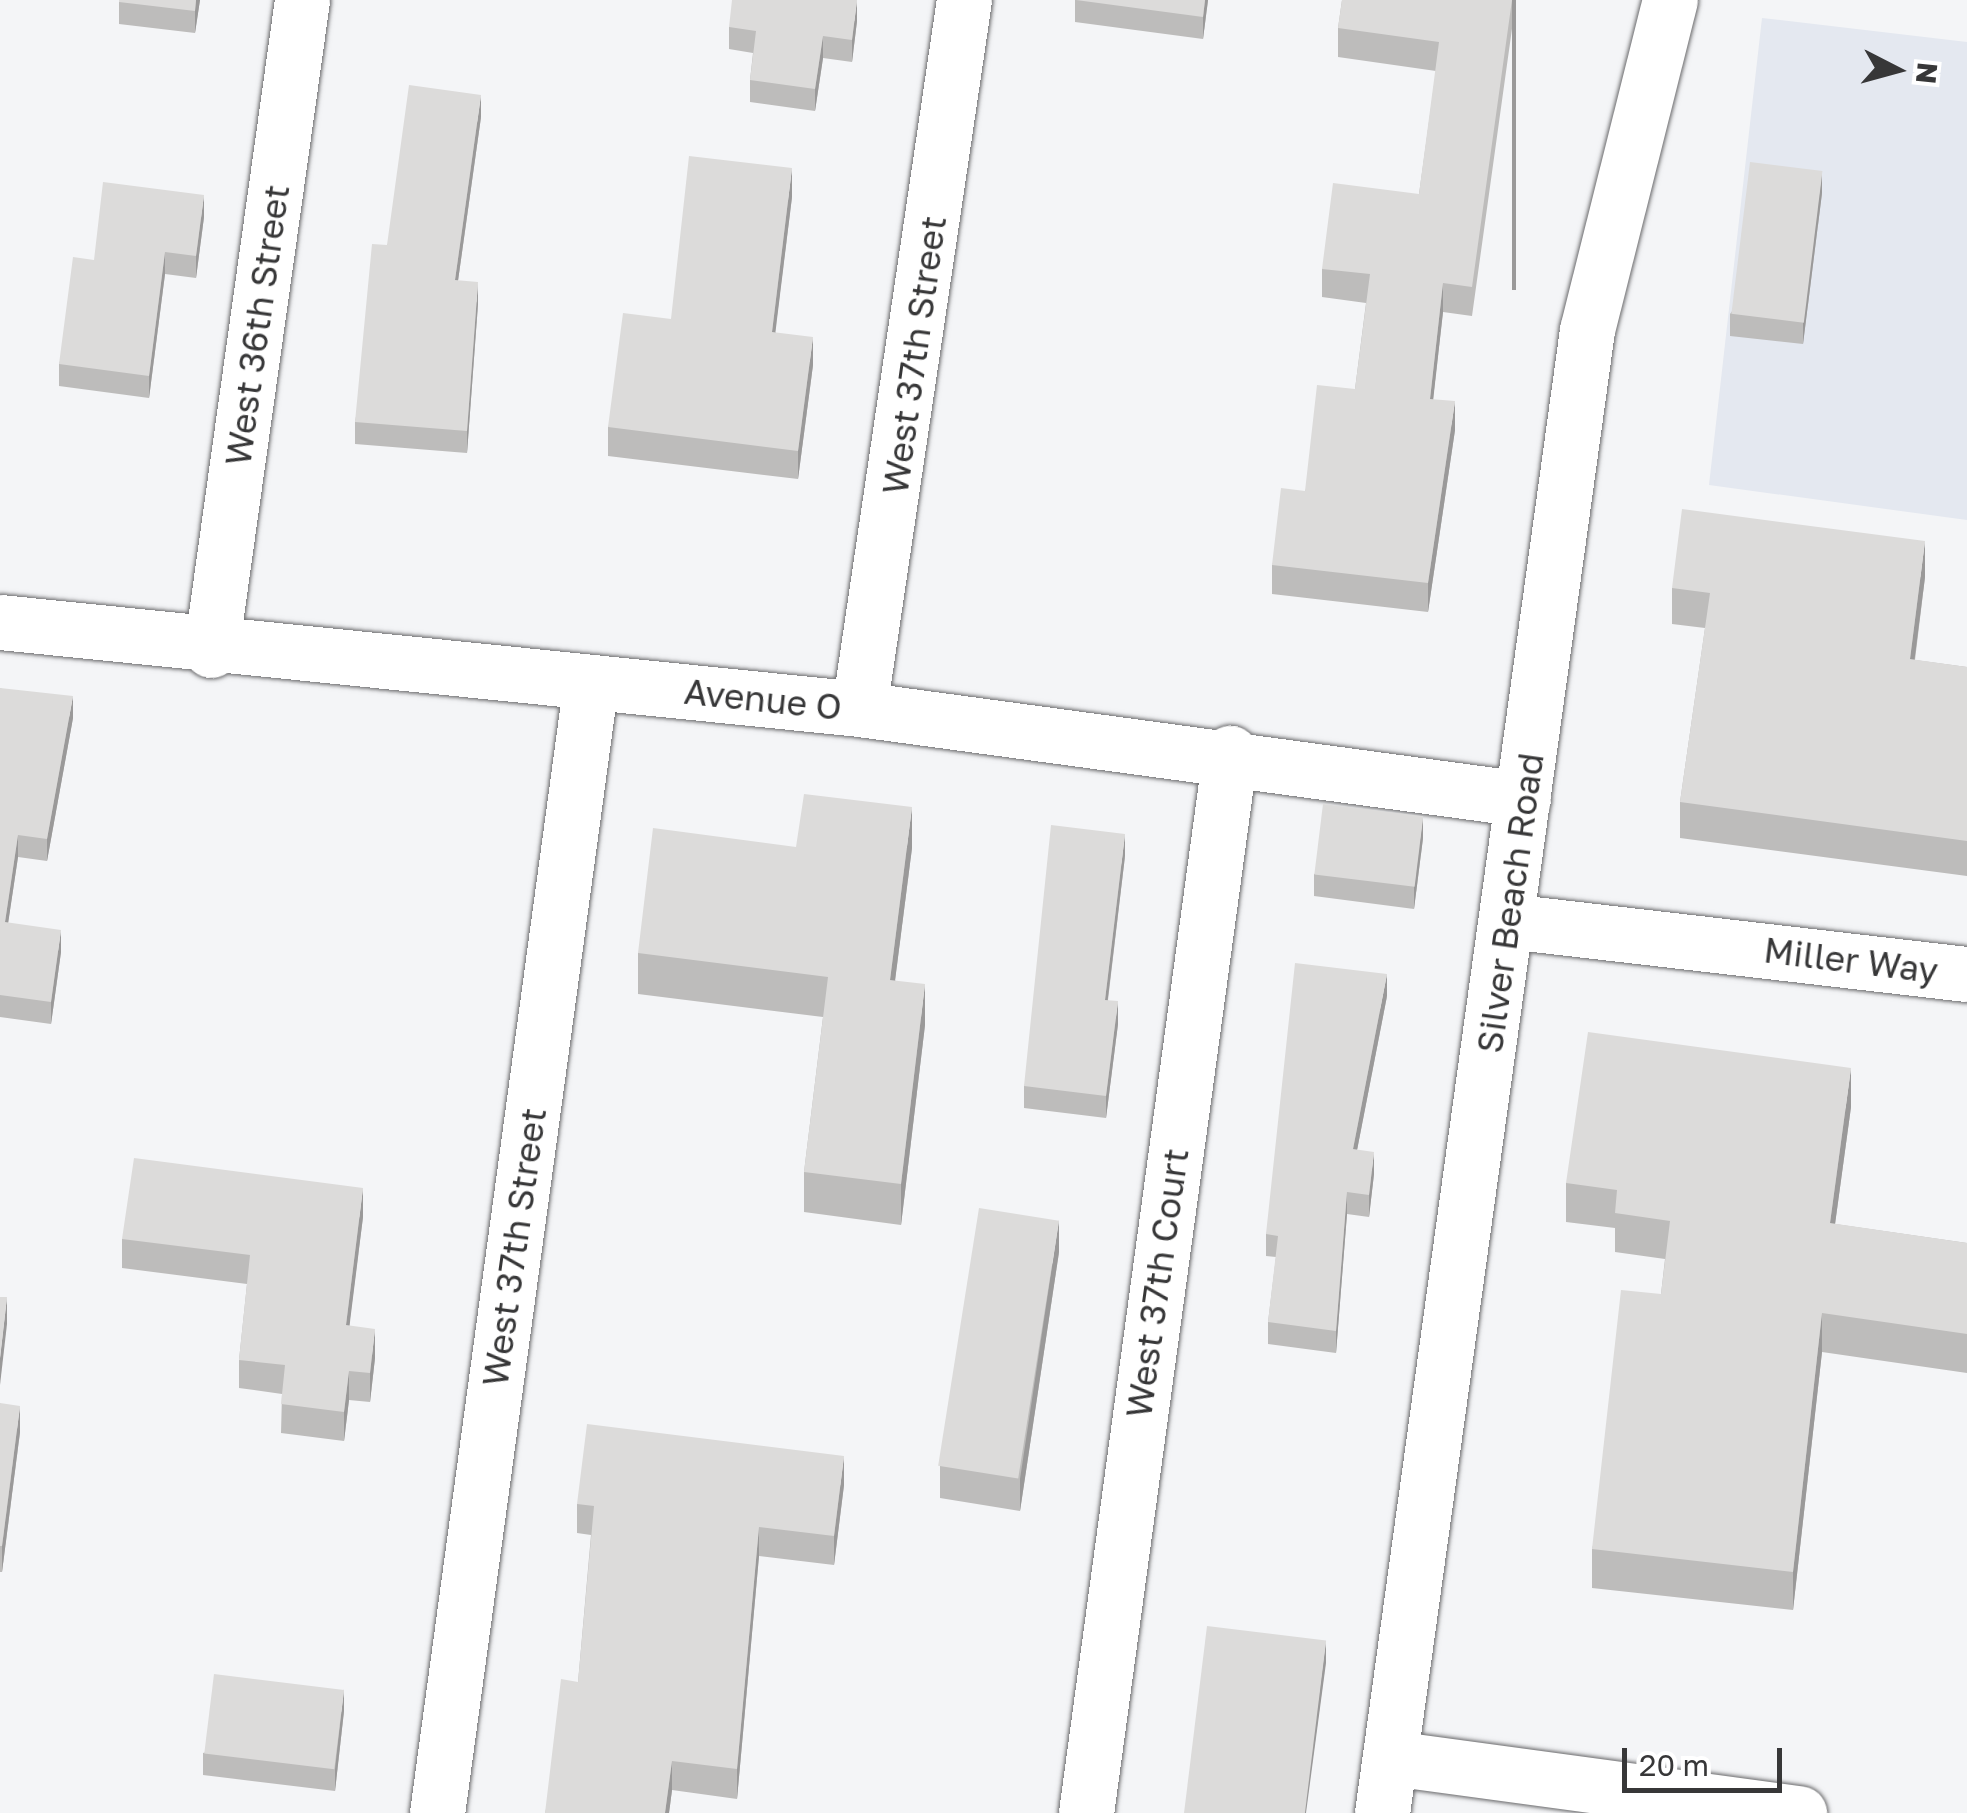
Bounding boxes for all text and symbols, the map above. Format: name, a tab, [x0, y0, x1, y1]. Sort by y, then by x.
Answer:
north arrow	[1847, 20, 1947, 120]
text: N	[1910, 61, 1945, 85]
street label: West 36th Street	[216, 182, 298, 468]
street label: West 37th Street	[874, 213, 954, 497]
street label: Avenue O	[682, 670, 844, 728]
street label: Silver Beach Road	[1468, 750, 1552, 1056]
street label: Miller Way	[1762, 928, 1940, 992]
street label: West 37th Street	[474, 1105, 554, 1389]
street label: West 37th Court	[1117, 1146, 1197, 1420]
scale bar	[1627, 1728, 1787, 1790]
text: 20 m	[1639, 1747, 1709, 1783]

